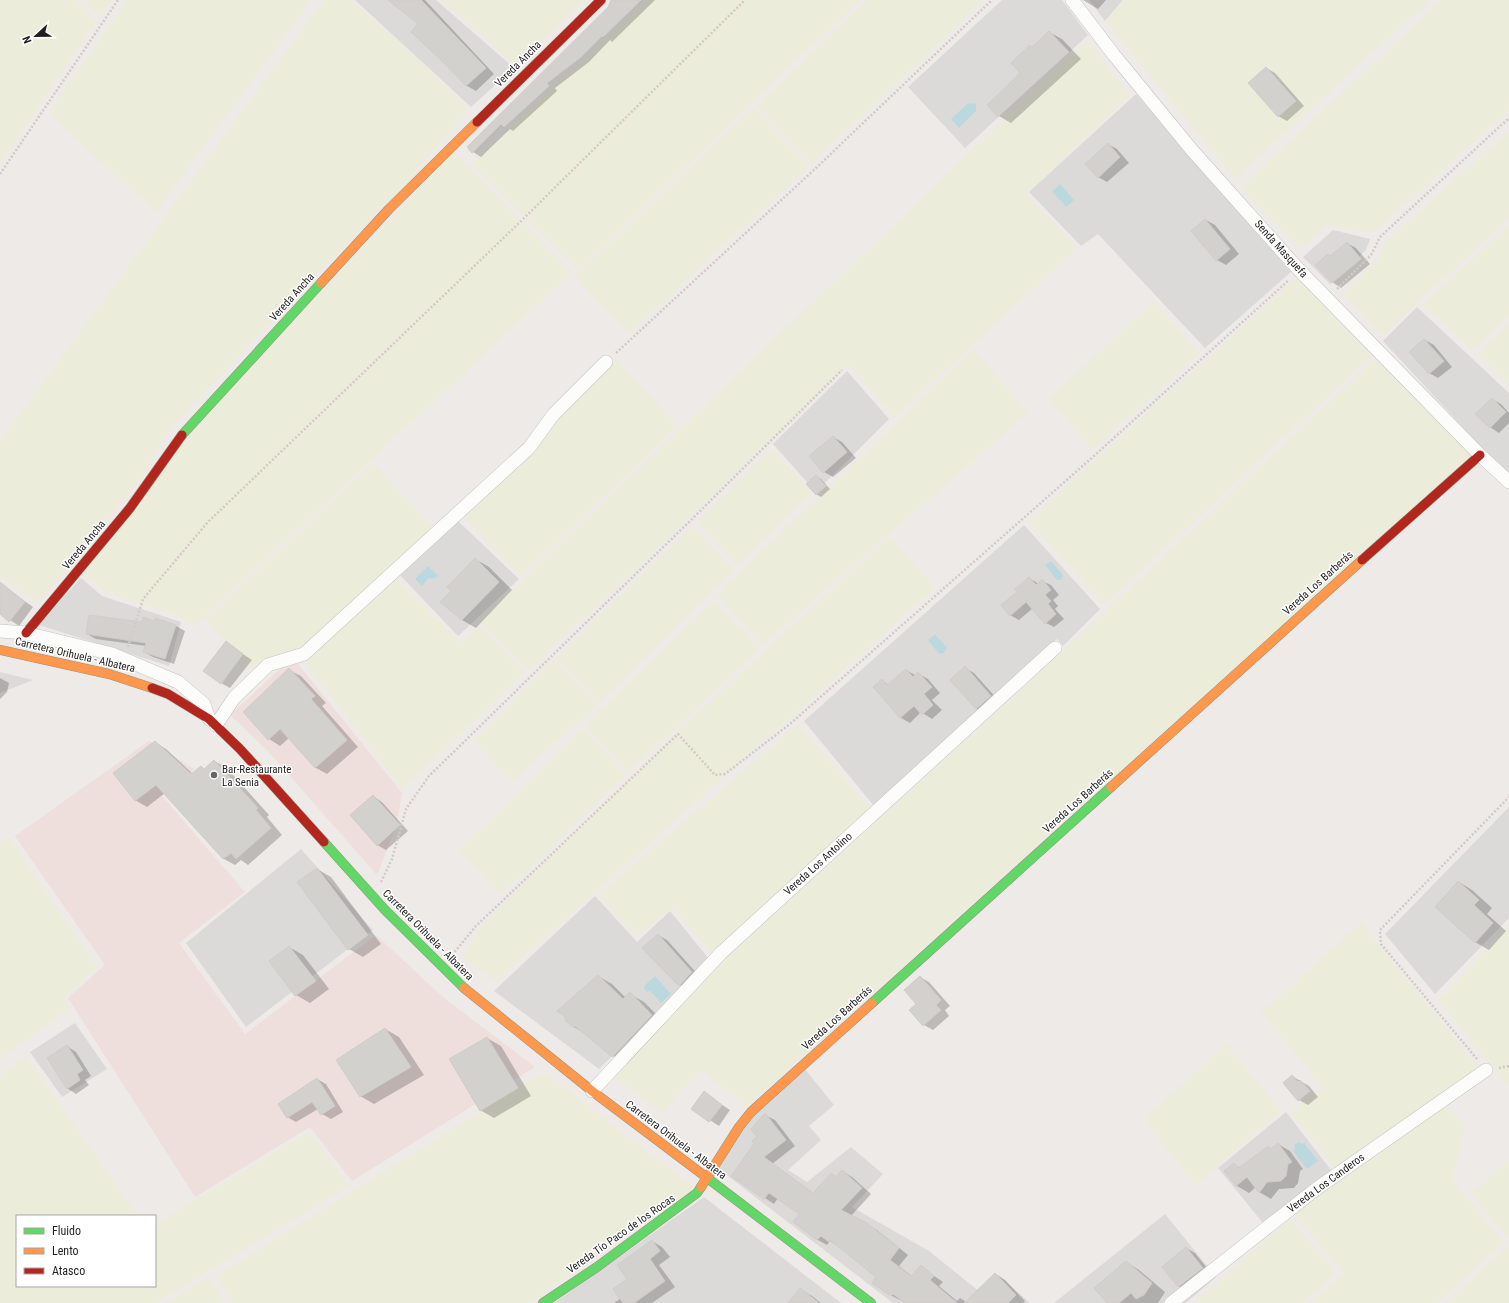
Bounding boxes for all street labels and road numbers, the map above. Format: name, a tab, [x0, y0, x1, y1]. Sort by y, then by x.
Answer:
street label: Vereda Ancha	[492, 38, 544, 90]
street label: Senda Masquefa	[1252, 218, 1310, 280]
street label: Vereda Ancha	[267, 270, 317, 324]
street label: Vereda Ancha	[60, 518, 108, 572]
street label: Vereda Los Barberás	[1280, 548, 1356, 618]
street label: Carretera Orihuela - Albatera	[14, 635, 136, 675]
street label: Vereda Los Barberás	[1040, 766, 1116, 836]
street label: Vereda Los Antolino	[781, 830, 855, 898]
street label: Carretera Orihuela - Albatera	[380, 887, 476, 983]
street label: Vereda Los Barberás	[799, 983, 875, 1053]
street label: Carretera Orihuela - Albatera	[623, 1098, 729, 1182]
street label: Vereda Los Canderos	[1285, 1151, 1367, 1215]
street label: Vereda Tío Paco de los Rocas	[565, 1192, 677, 1276]

